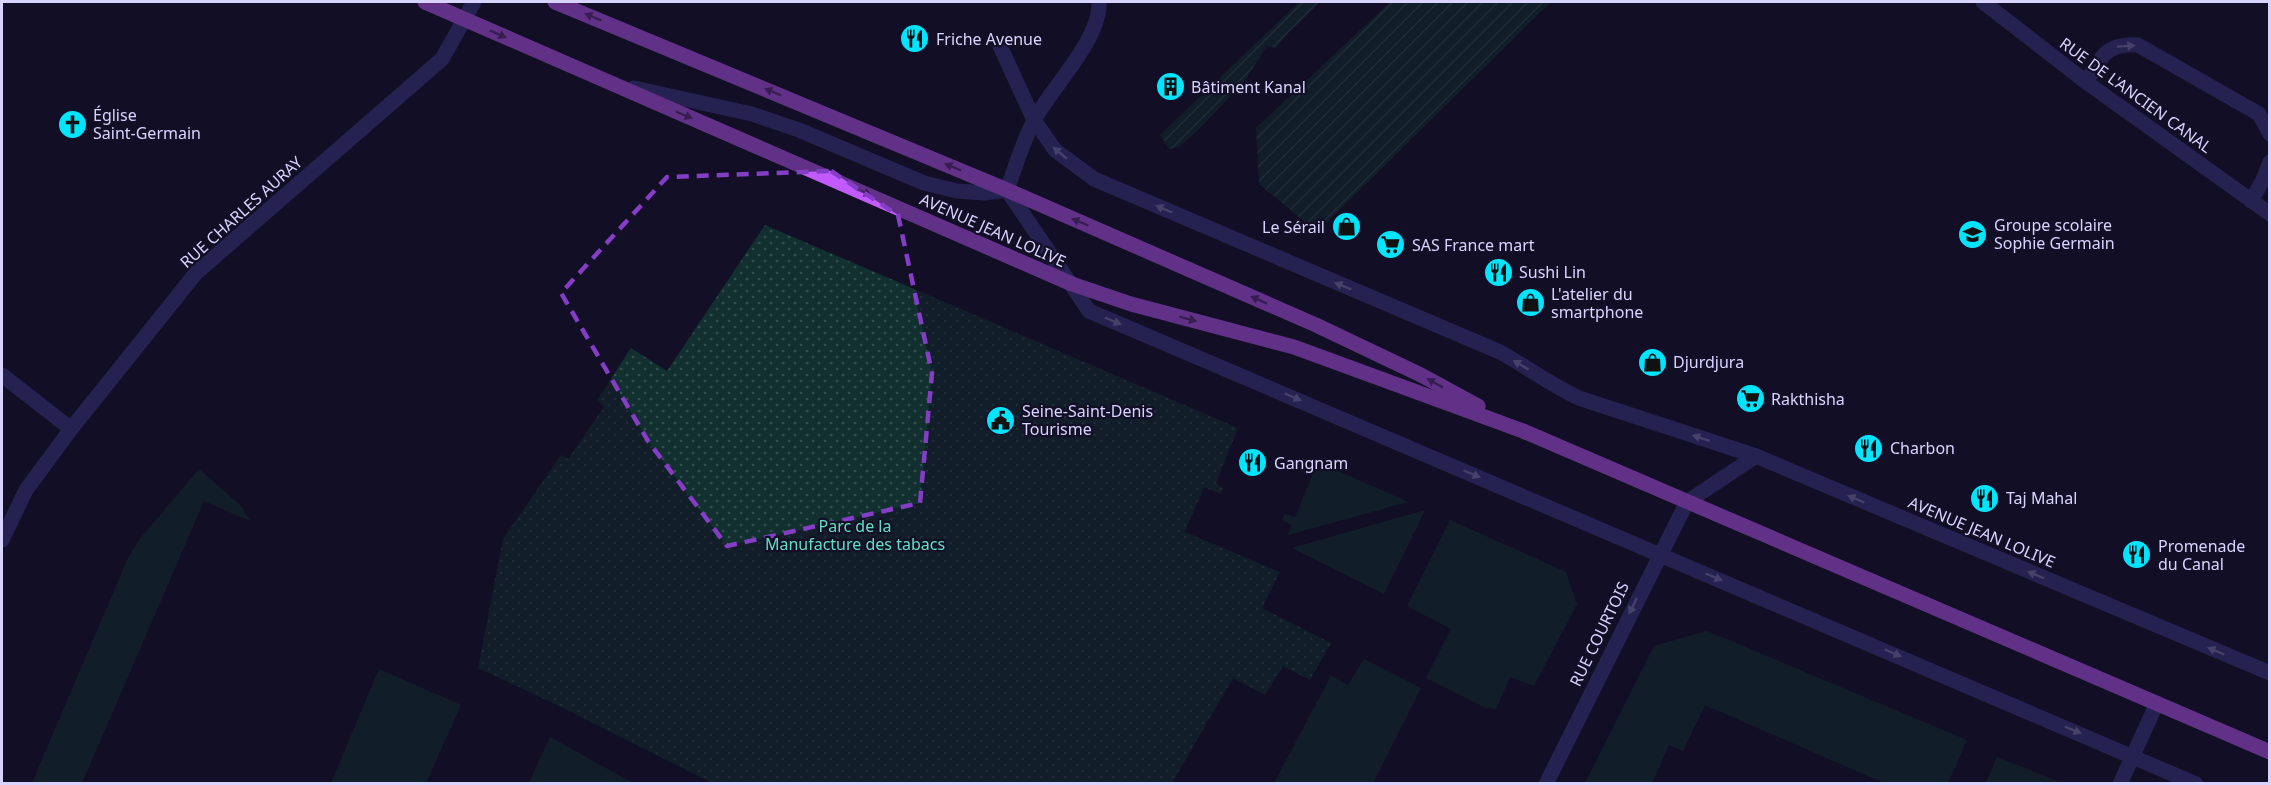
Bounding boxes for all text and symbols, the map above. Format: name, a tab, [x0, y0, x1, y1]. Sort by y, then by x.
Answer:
one-way arrow	[584, 12, 602, 21]
restaurant icon: Friche Avenue	[899, 23, 931, 55]
place label: Friche Avenue	[936, 28, 1042, 50]
one-way arrow	[489, 29, 506, 38]
street label: RUE DE L'ANCIEN CANAL	[2055, 32, 2217, 158]
one-way arrow	[2117, 41, 2136, 51]
building icon: Bâtiment Kanal	[1154, 71, 1186, 103]
place label: Bâtiment Kanal	[1191, 76, 1306, 98]
one-way arrow	[764, 87, 782, 96]
place label: Église Saint-Germain	[93, 104, 201, 144]
church icon: Église Saint-Germain	[56, 108, 88, 140]
one-way arrow	[675, 110, 693, 120]
one-way arrow	[1053, 147, 1068, 160]
street label: RUE CHARLES AURAY	[175, 151, 307, 273]
one-way arrow	[943, 162, 961, 172]
one-way arrow	[854, 188, 871, 197]
street label: AVENUE JEAN LOLIVE	[917, 188, 1069, 272]
one-way arrow	[1155, 204, 1173, 214]
shop icon: Le Sérail	[1330, 211, 1362, 243]
place label: Groupe scolaire Sophie Germain	[1994, 214, 2115, 254]
one-way arrow	[1071, 216, 1089, 226]
place label: Le Sérail	[1262, 216, 1325, 238]
school or university icon: Groupe scolaire Sophie Germain	[1957, 218, 1989, 250]
supermarket icon: SAS France mart	[1375, 229, 1407, 261]
place label: SAS France mart	[1412, 234, 1535, 256]
restaurant icon: Sushi Lin	[1482, 256, 1514, 288]
place label: Sushi Lin	[1519, 261, 1586, 283]
one-way arrow	[1335, 281, 1352, 290]
place label: L'atelier du smartphone	[1551, 283, 1643, 323]
shop icon: L'atelier du smartphone	[1514, 287, 1546, 319]
one-way arrow	[1250, 295, 1267, 304]
one-way arrow	[1179, 315, 1197, 324]
one-way arrow	[1105, 316, 1123, 326]
shop icon: Djurdjura	[1636, 346, 1668, 378]
place label: Djurdjura	[1673, 351, 1744, 373]
one-way arrow	[1513, 359, 1530, 370]
one-way arrow	[1426, 378, 1443, 388]
supermarket icon: Rakthisha	[1734, 383, 1766, 415]
place label: Rakthisha	[1771, 388, 1845, 410]
one-way arrow	[1284, 393, 1301, 402]
place label: Seine-Saint-Denis Tourisme	[1022, 400, 1153, 440]
public building icon: Seine-Saint-Denis Tourisme	[985, 404, 1017, 436]
restaurant icon: Charbon	[1853, 432, 1885, 464]
one-way arrow	[1692, 433, 1710, 443]
place label: Charbon	[1890, 437, 1955, 459]
restaurant icon: Gangnam	[1237, 447, 1269, 479]
place label: Gangnam	[1274, 452, 1348, 474]
one-way arrow	[1464, 469, 1481, 478]
restaurant icon: Taj Mahal	[1969, 482, 2001, 514]
place label: Taj Mahal	[2006, 487, 2077, 509]
street label: AVENUE JEAN LOLIVE	[1905, 491, 2059, 573]
one-way arrow	[1847, 494, 1865, 504]
park label: Parc de la Manufacture des tabacs	[765, 515, 945, 555]
place label: Promenade du Canal	[2158, 535, 2245, 575]
restaurant icon: Promenade du Canal	[2121, 539, 2153, 571]
one-way arrow	[2027, 570, 2045, 579]
one-way arrow	[1706, 572, 1724, 582]
street label: RUE COURTOIS	[1564, 578, 1634, 690]
one-way arrow	[1629, 598, 1638, 615]
one-way arrow	[2206, 646, 2224, 656]
one-way arrow	[1885, 649, 1902, 658]
one-way arrow	[2064, 725, 2082, 735]

